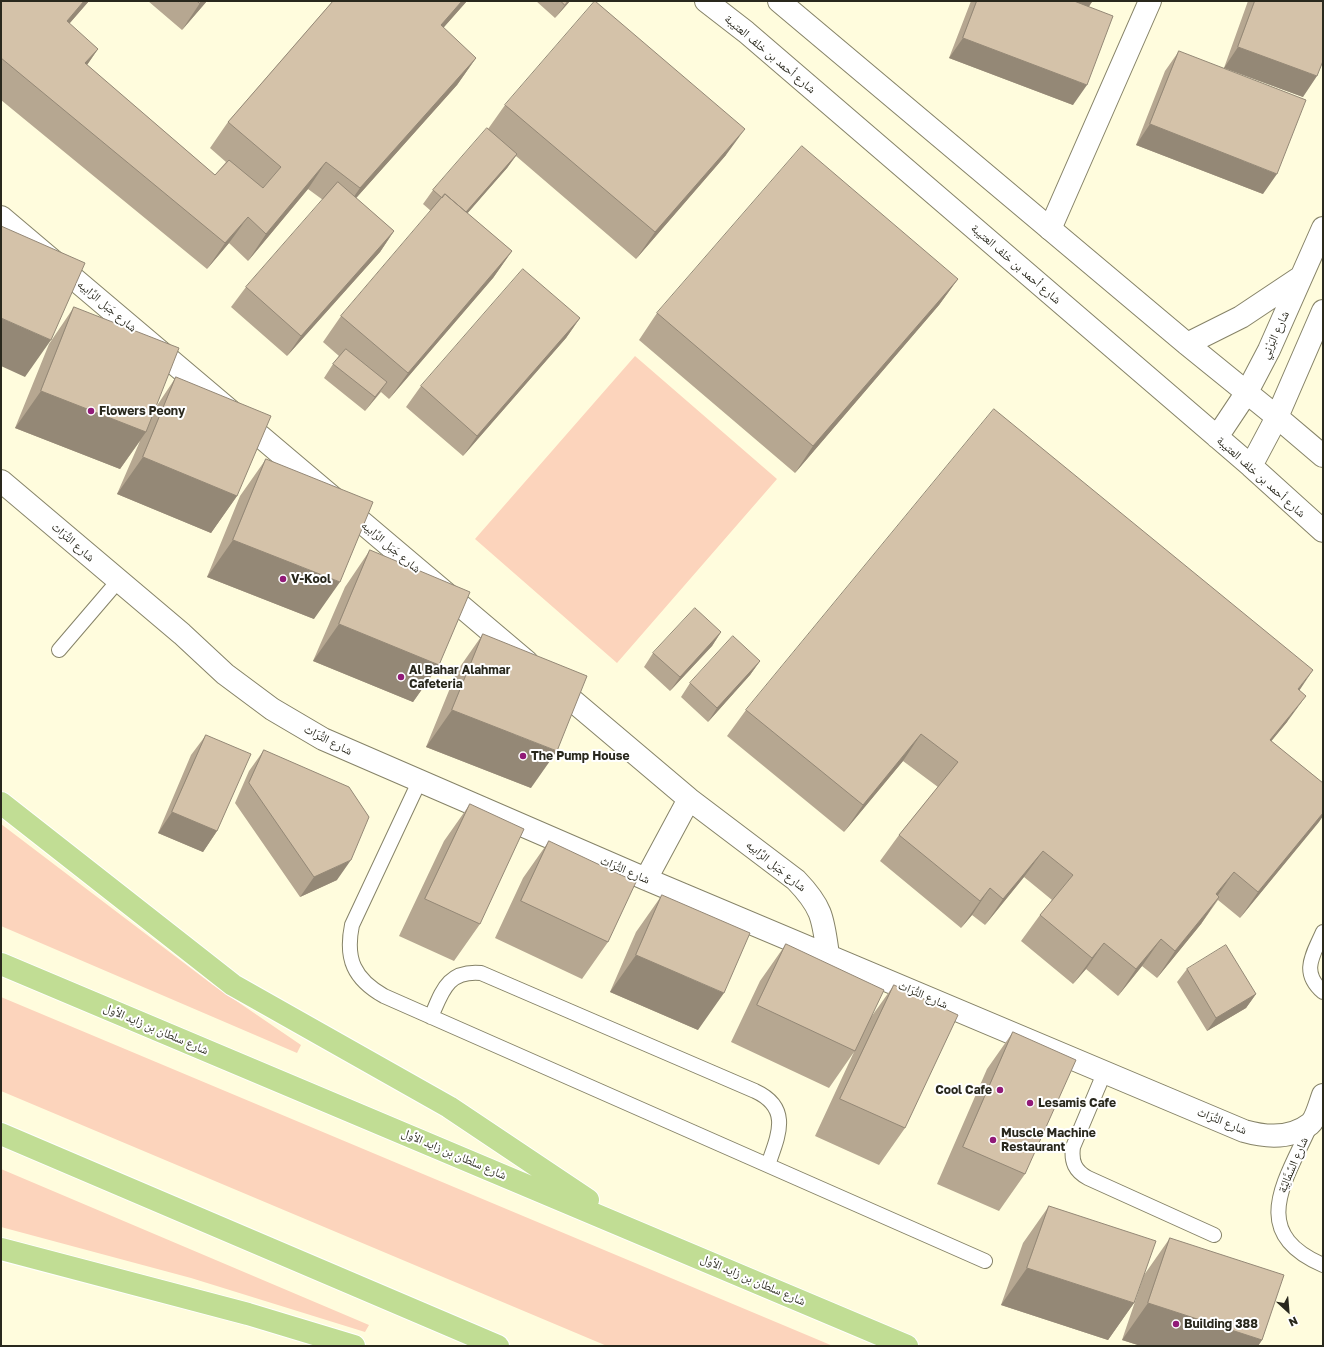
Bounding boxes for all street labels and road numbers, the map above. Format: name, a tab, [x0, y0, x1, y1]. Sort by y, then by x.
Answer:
street label: شارع أحمد بن خلف العتيبة	[721, 12, 819, 96]
street label: شارع أحمد بن خلف العتيبة	[968, 221, 1064, 307]
street label: شارع جَبَل الرَّابيه	[74, 277, 140, 335]
street label: شارع البَرْنِي	[1258, 309, 1292, 361]
street label: شارع أحمد بن خلف العتيبة	[1214, 433, 1308, 521]
street label: شارع جَبَل الرَّابيه	[358, 518, 424, 576]
street label: شارع التُّرَاث	[48, 519, 98, 565]
street label: شارع التُّرَاث	[301, 722, 355, 758]
street label: شارع جَبَل الرَّابيه	[743, 837, 809, 895]
street label: شارع التُّرَاث	[598, 853, 652, 887]
street label: شارع التُّرَاث	[896, 978, 950, 1012]
street label: شارع سلطان بن زايد الأول	[101, 1000, 211, 1058]
street label: شارع التُّرَاث	[1195, 1104, 1249, 1138]
street label: شارع سلطان بن زايد الأول	[399, 1125, 509, 1183]
street label: شارع السَّمَّالِيَّة	[1275, 1135, 1311, 1195]
street label: شارع سلطان بن زايد الأول	[698, 1251, 808, 1309]

